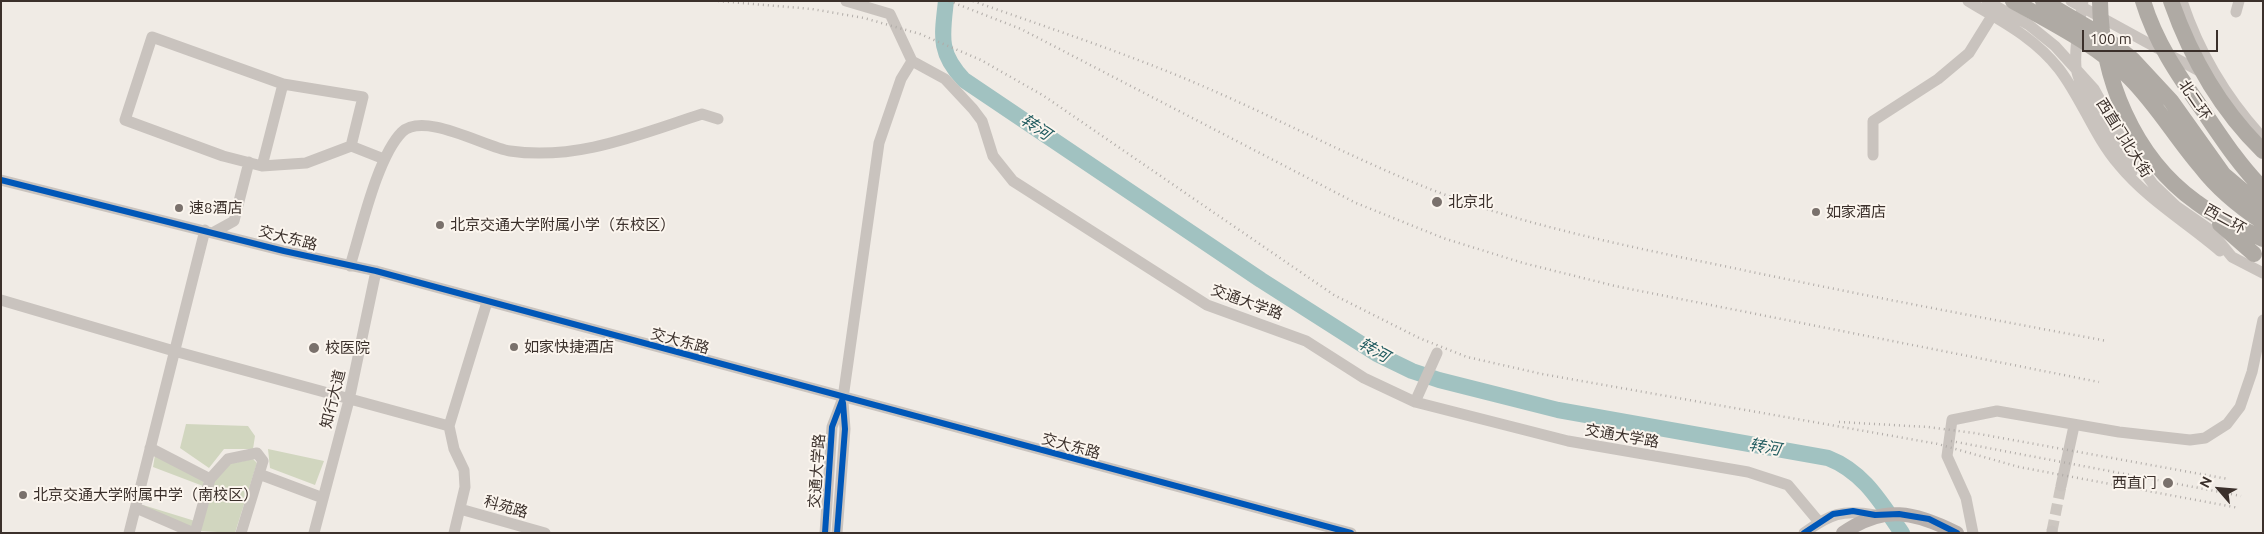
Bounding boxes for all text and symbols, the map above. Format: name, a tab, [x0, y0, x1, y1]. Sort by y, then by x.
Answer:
scale bar	[2084, 20, 2220, 52]
text: 100 m	[2090, 30, 2132, 47]
street label: 北二环	[2175, 76, 2215, 124]
street label: 西直门北大街	[2093, 95, 2155, 181]
water label: 转河	[1017, 110, 1055, 144]
place label: 北京北	[1448, 193, 1493, 211]
marker: 北京北	[1430, 195, 1444, 209]
place label: 速8酒店	[189, 199, 242, 217]
street label: 西二环	[2201, 200, 2249, 238]
marker: 速8酒店	[173, 202, 185, 214]
place label: 如家酒店	[1826, 203, 1886, 221]
marker: 如家酒店	[1810, 206, 1822, 218]
place label: 北京交通大学附属小学（东校区）	[450, 216, 675, 234]
marker: 北京交通大学附属小学（东校区）	[434, 219, 446, 231]
street label: 交大东路	[257, 222, 319, 254]
street label: 交通大学路	[1209, 281, 1285, 323]
street label: 交大东路	[649, 325, 711, 357]
water label: 转河	[1355, 334, 1393, 366]
place label: 如家快捷酒店	[524, 338, 614, 356]
place label: 校医院	[325, 339, 370, 357]
marker: 校医院	[307, 341, 321, 355]
marker: 如家快捷酒店	[508, 341, 520, 353]
street label: 知行大道	[317, 368, 349, 430]
street label: 交通大学路	[1584, 421, 1660, 451]
street label: 交大东路	[1040, 430, 1102, 462]
street label: 交通大学路	[805, 433, 829, 509]
water label: 转河	[1748, 435, 1782, 459]
north arrow	[2194, 464, 2244, 514]
place label: 西直门	[2112, 474, 2157, 492]
text: N	[2196, 474, 2215, 490]
marker: 西直门	[2161, 476, 2175, 490]
place label: 北京交通大学附属中学（南校区）	[33, 486, 258, 504]
marker: 北京交通大学附属中学（南校区）	[17, 489, 29, 501]
street label: 科苑路	[482, 492, 530, 522]

